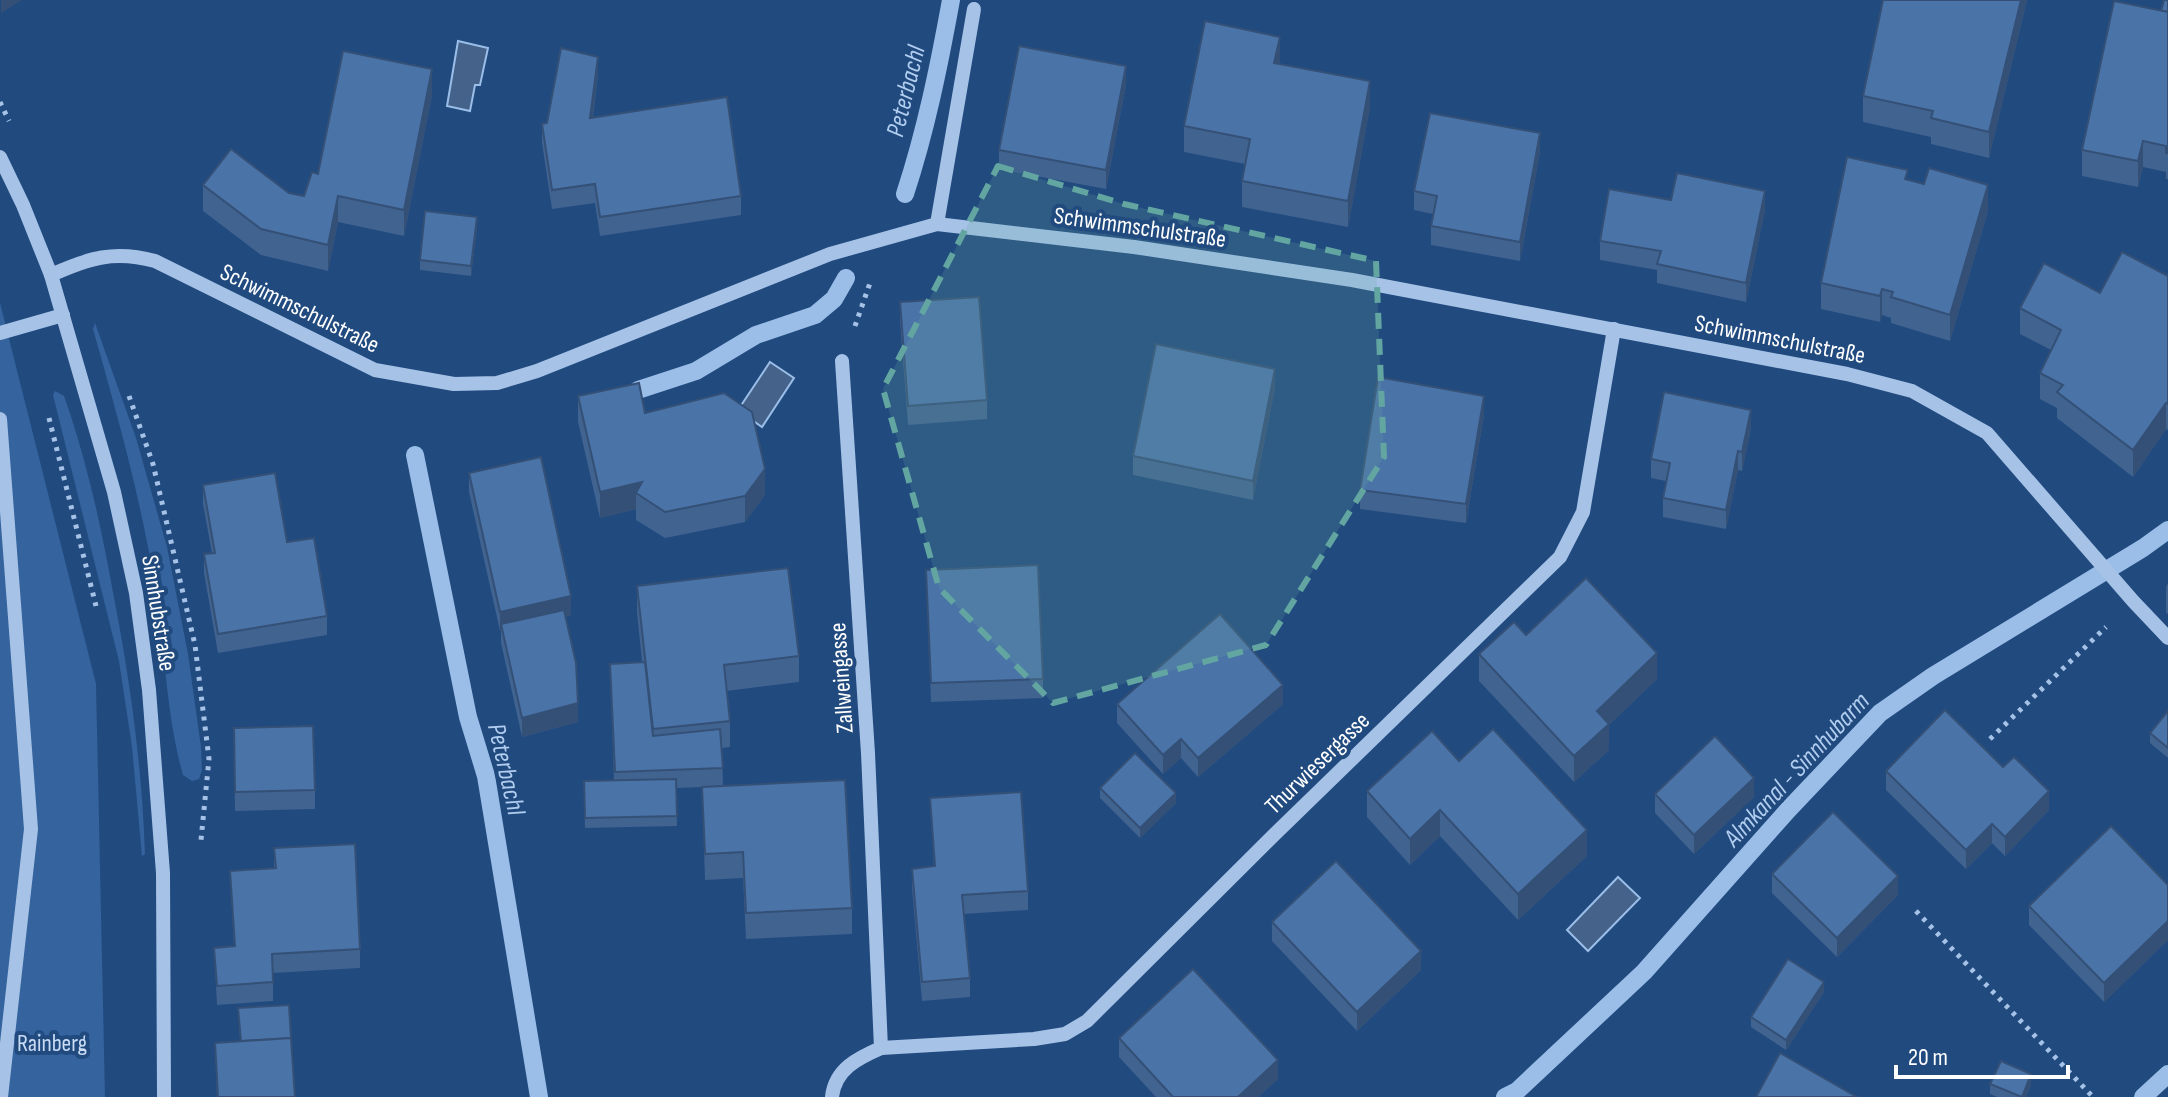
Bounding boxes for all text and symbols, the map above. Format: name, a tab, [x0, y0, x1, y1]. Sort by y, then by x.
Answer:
water label: Peterbachl	[880, 41, 933, 140]
street label: Schwimmschulstraße	[1052, 201, 1228, 254]
street label: Schwimmschulstraße	[216, 257, 384, 359]
street label: Schwimmschulstraße	[1692, 309, 1868, 370]
street label: Sinnhubstraße	[135, 553, 182, 673]
street label: Zallweingasse	[823, 622, 860, 734]
water label: Almkanal - Sinnhubarm	[1717, 686, 1876, 854]
street label: Thurwiesergasse	[1259, 706, 1376, 820]
water label: Peterbachl	[480, 721, 531, 819]
park label: Rainberg	[17, 1029, 87, 1058]
scale bar	[1896, 1029, 2068, 1079]
text: 20 m	[1908, 1043, 1948, 1072]

